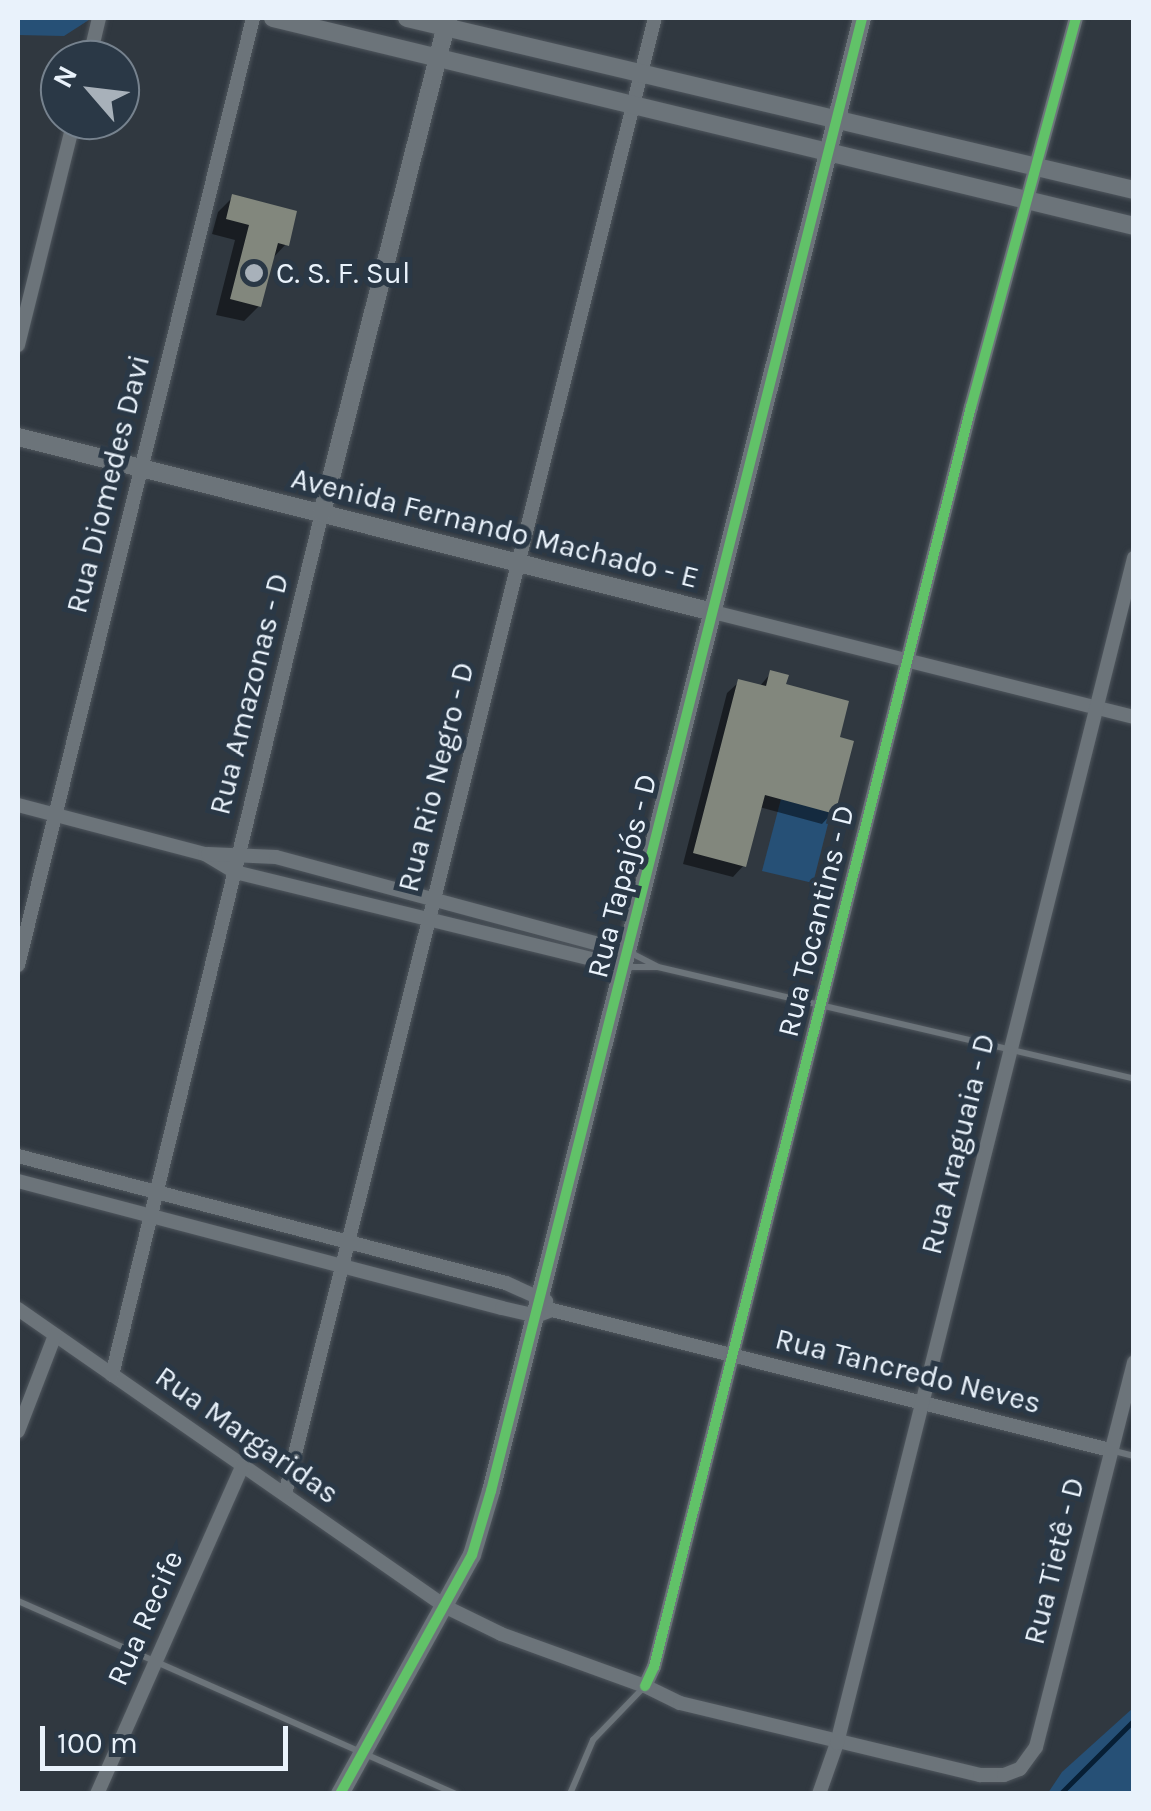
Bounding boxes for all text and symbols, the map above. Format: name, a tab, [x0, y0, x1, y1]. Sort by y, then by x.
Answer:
north arrow	[40, 40, 140, 140]
text: N	[46, 60, 84, 93]
place label: C. S. F. Sul	[276, 255, 410, 291]
marker: C. S. F. Sul	[241, 260, 267, 286]
street label: Rua Diomedes Davi	[58, 351, 158, 617]
street label: Avenida Fernando Machado - E	[288, 460, 702, 596]
street label: Rua Amazonas - D	[202, 570, 296, 818]
street label: Rua Rio Negro - D	[390, 658, 482, 896]
street label: Rua Tapajós - D	[579, 770, 665, 982]
street label: Rua Tocantins - D	[770, 801, 862, 1041]
street label: Rua Araguaia - D	[913, 1030, 1003, 1258]
street label: Rua Tancredo Neves	[771, 1321, 1045, 1421]
street label: Rua Margaridas	[148, 1358, 346, 1512]
street label: Rua Tietê - D	[1016, 1474, 1092, 1648]
street label: Rua Recife	[99, 1545, 191, 1691]
scale bar	[45, 1706, 292, 1768]
text: 100 m	[57, 1725, 138, 1761]

